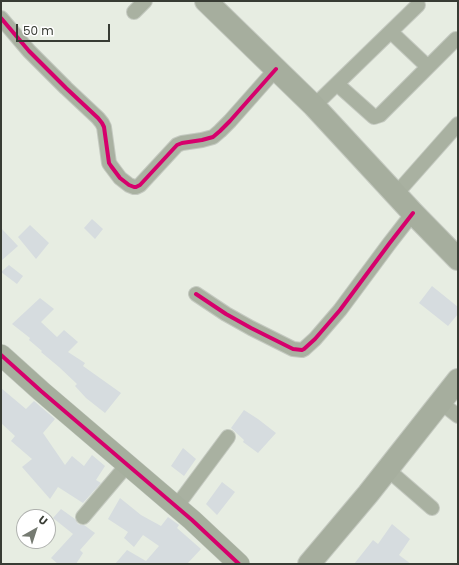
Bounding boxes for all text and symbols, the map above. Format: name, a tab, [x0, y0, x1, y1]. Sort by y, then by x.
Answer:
scale bar	[18, 16, 112, 42]
text: 50 m	[23, 22, 54, 39]
north arrow	[16, 509, 56, 549]
text: U	[35, 512, 51, 529]

